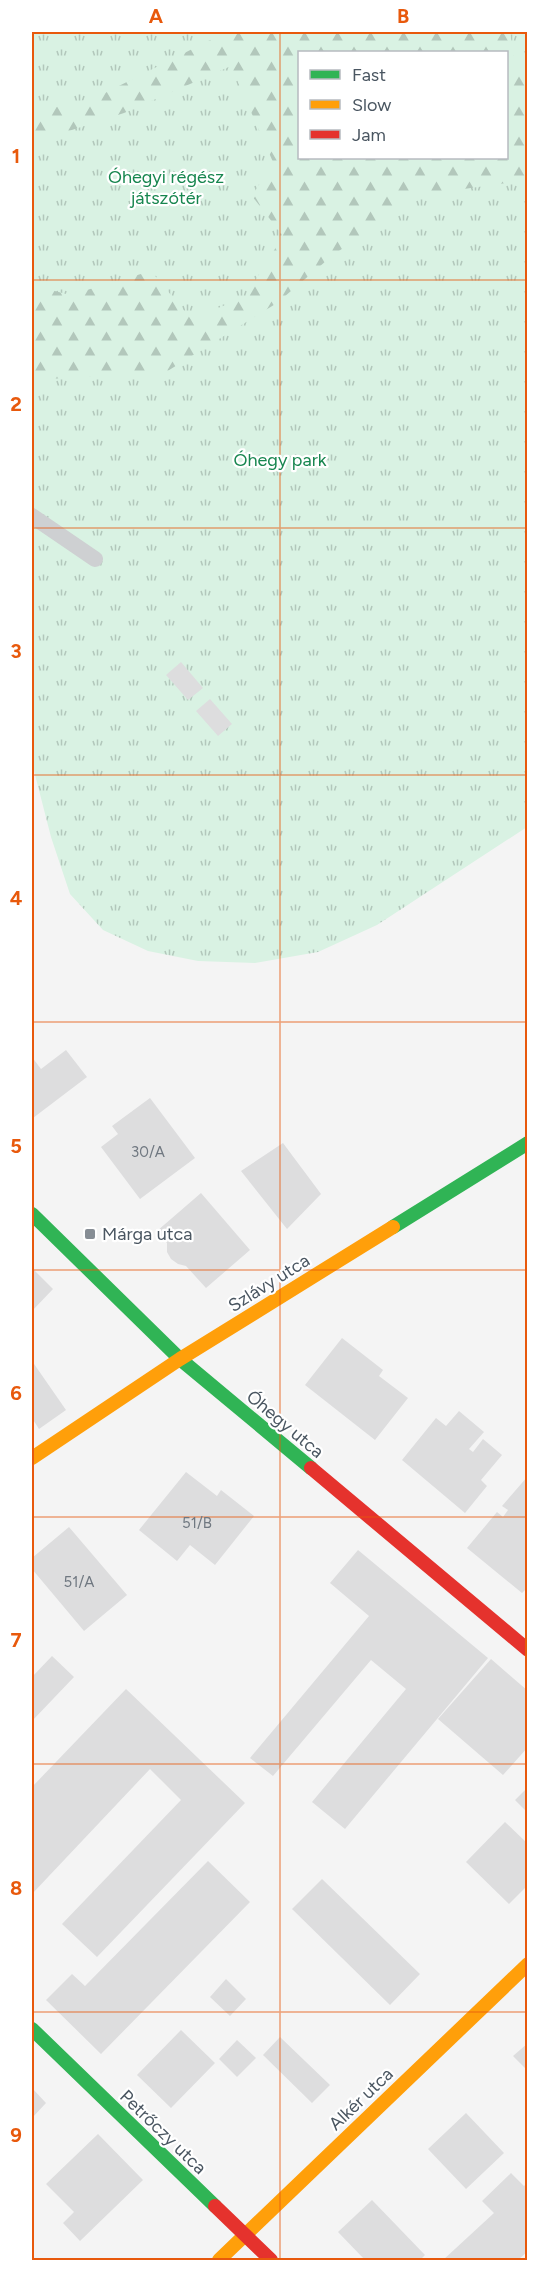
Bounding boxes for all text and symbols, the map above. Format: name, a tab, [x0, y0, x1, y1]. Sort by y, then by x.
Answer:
text: A	[149, 4, 164, 28]
text: B	[397, 4, 409, 28]
legend	[298, 51, 508, 159]
text: Fast	[352, 64, 386, 86]
text: Slow	[352, 94, 391, 116]
text: Jam	[352, 124, 386, 146]
text: 1	[12, 144, 20, 168]
park label: Óhegyi régész játszótér	[108, 166, 224, 209]
text: 2	[10, 392, 22, 416]
park label: Óhegy park	[234, 449, 327, 471]
text: 3	[10, 639, 22, 663]
text: 4	[10, 886, 23, 910]
text: 5	[10, 1134, 22, 1158]
house number: 30/A	[131, 1143, 165, 1161]
place label: Márga utca	[102, 1223, 192, 1245]
marker: Márga utca	[83, 1227, 97, 1241]
street label: Szlávy utca	[224, 1249, 314, 1317]
text: 6	[10, 1381, 22, 1405]
street label: Óhegy utca	[242, 1385, 328, 1463]
house number: 51/B	[182, 1514, 212, 1532]
house number: 51/A	[64, 1573, 94, 1591]
text: 7	[10, 1628, 22, 1652]
text: 8	[10, 1876, 22, 1900]
street label: Alkér utca	[324, 2063, 398, 2135]
street label: Petrőczy utca	[115, 2085, 211, 2179]
text: 9	[10, 2123, 22, 2147]

